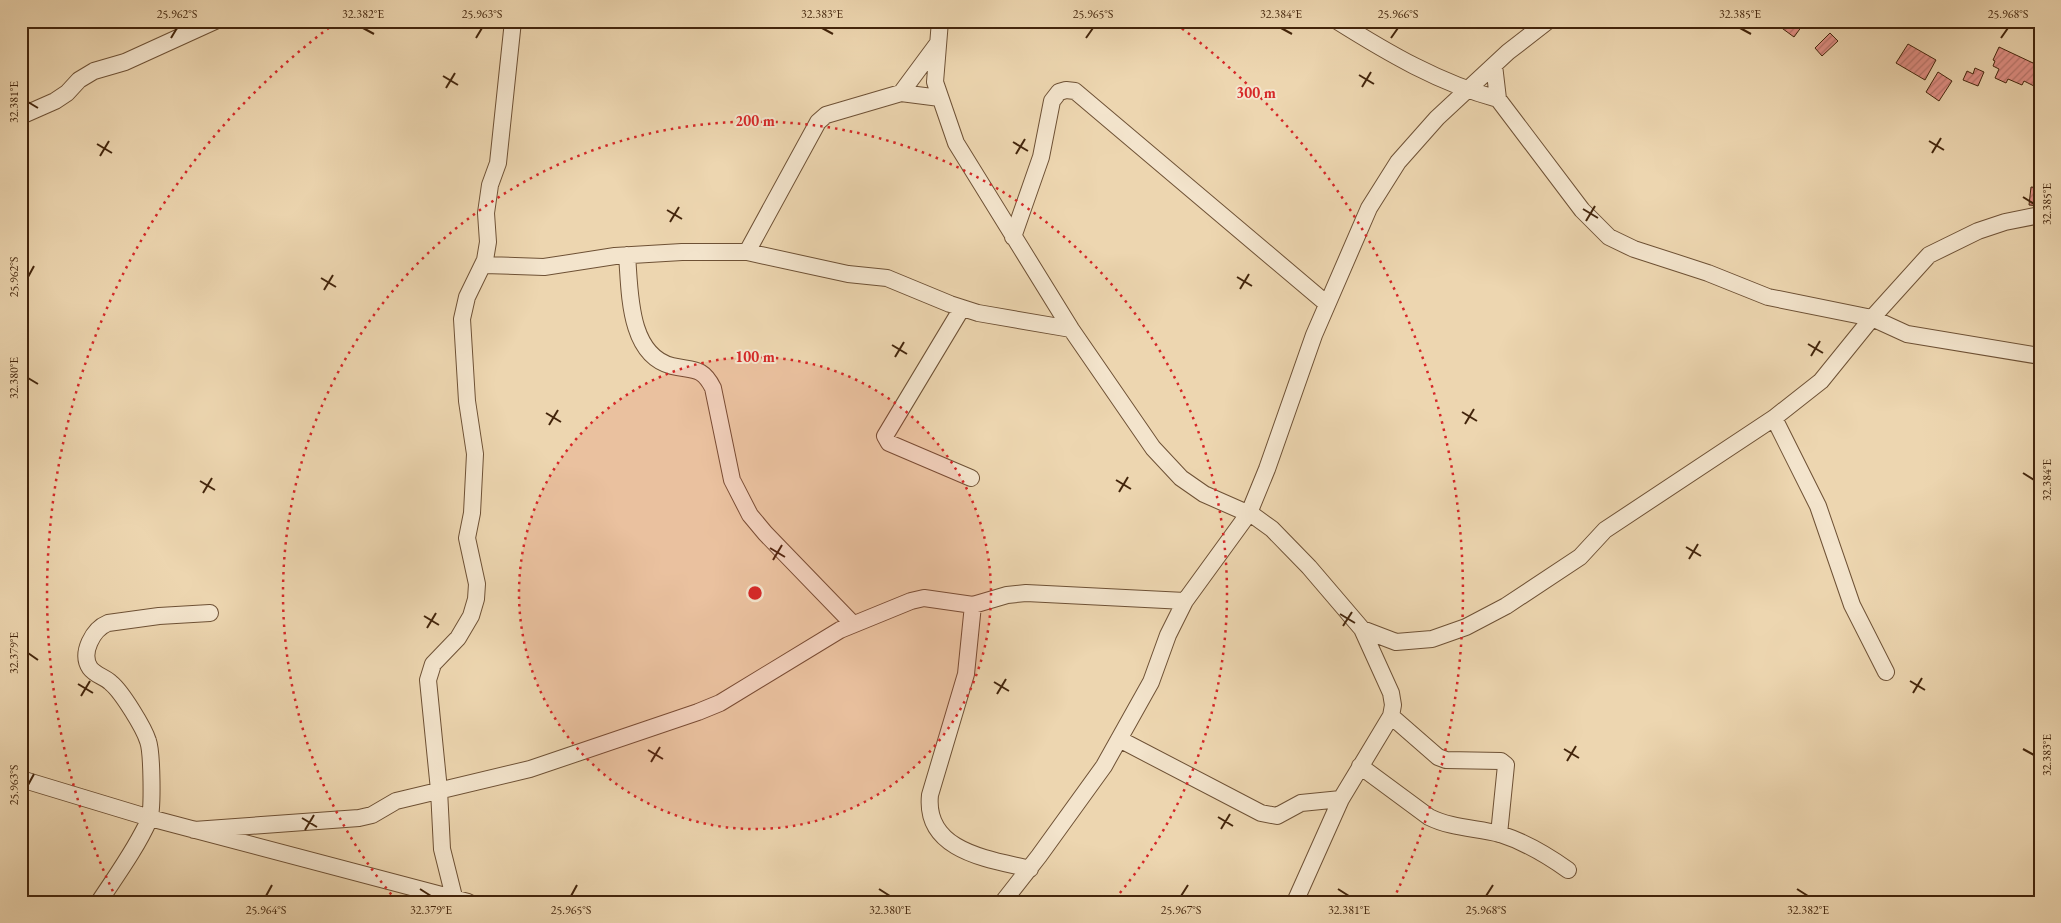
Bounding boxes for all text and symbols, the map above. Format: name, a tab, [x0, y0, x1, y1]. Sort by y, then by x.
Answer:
text: 25.962°S	[157, 6, 198, 22]
text: 32.382°E	[342, 6, 384, 22]
text: 25.963°S	[462, 6, 503, 22]
text: 32.383°E	[801, 6, 843, 22]
text: 25.965°S	[1073, 6, 1114, 22]
text: 32.384°E	[1260, 6, 1302, 22]
text: 25.966°S	[1378, 6, 1419, 22]
text: 32.385°E	[1719, 6, 1761, 22]
text: 25.968°S	[1988, 6, 2029, 22]
text: 32.381°E	[6, 81, 22, 123]
text: 300 m	[1236, 83, 1276, 102]
text: 200 m	[735, 111, 775, 130]
text: 32.385°E	[2039, 183, 2055, 225]
text: 25.962°S	[6, 256, 22, 297]
text: 100 m	[735, 347, 775, 366]
text: 32.380°E	[6, 357, 22, 399]
text: 32.384°E	[2039, 459, 2055, 501]
centre of rings	[746, 584, 764, 602]
text: 32.379°E	[6, 632, 22, 674]
text: 32.383°E	[2039, 734, 2055, 776]
text: 25.963°S	[6, 764, 22, 805]
text: 25.964°S	[246, 902, 287, 918]
text: 32.379°E	[410, 902, 452, 918]
text: 25.965°S	[551, 902, 592, 918]
text: 32.380°E	[869, 902, 911, 918]
text: 25.967°S	[1161, 902, 1202, 918]
text: 32.381°E	[1328, 902, 1370, 918]
text: 25.968°S	[1466, 902, 1507, 918]
text: 32.382°E	[1787, 902, 1829, 918]

